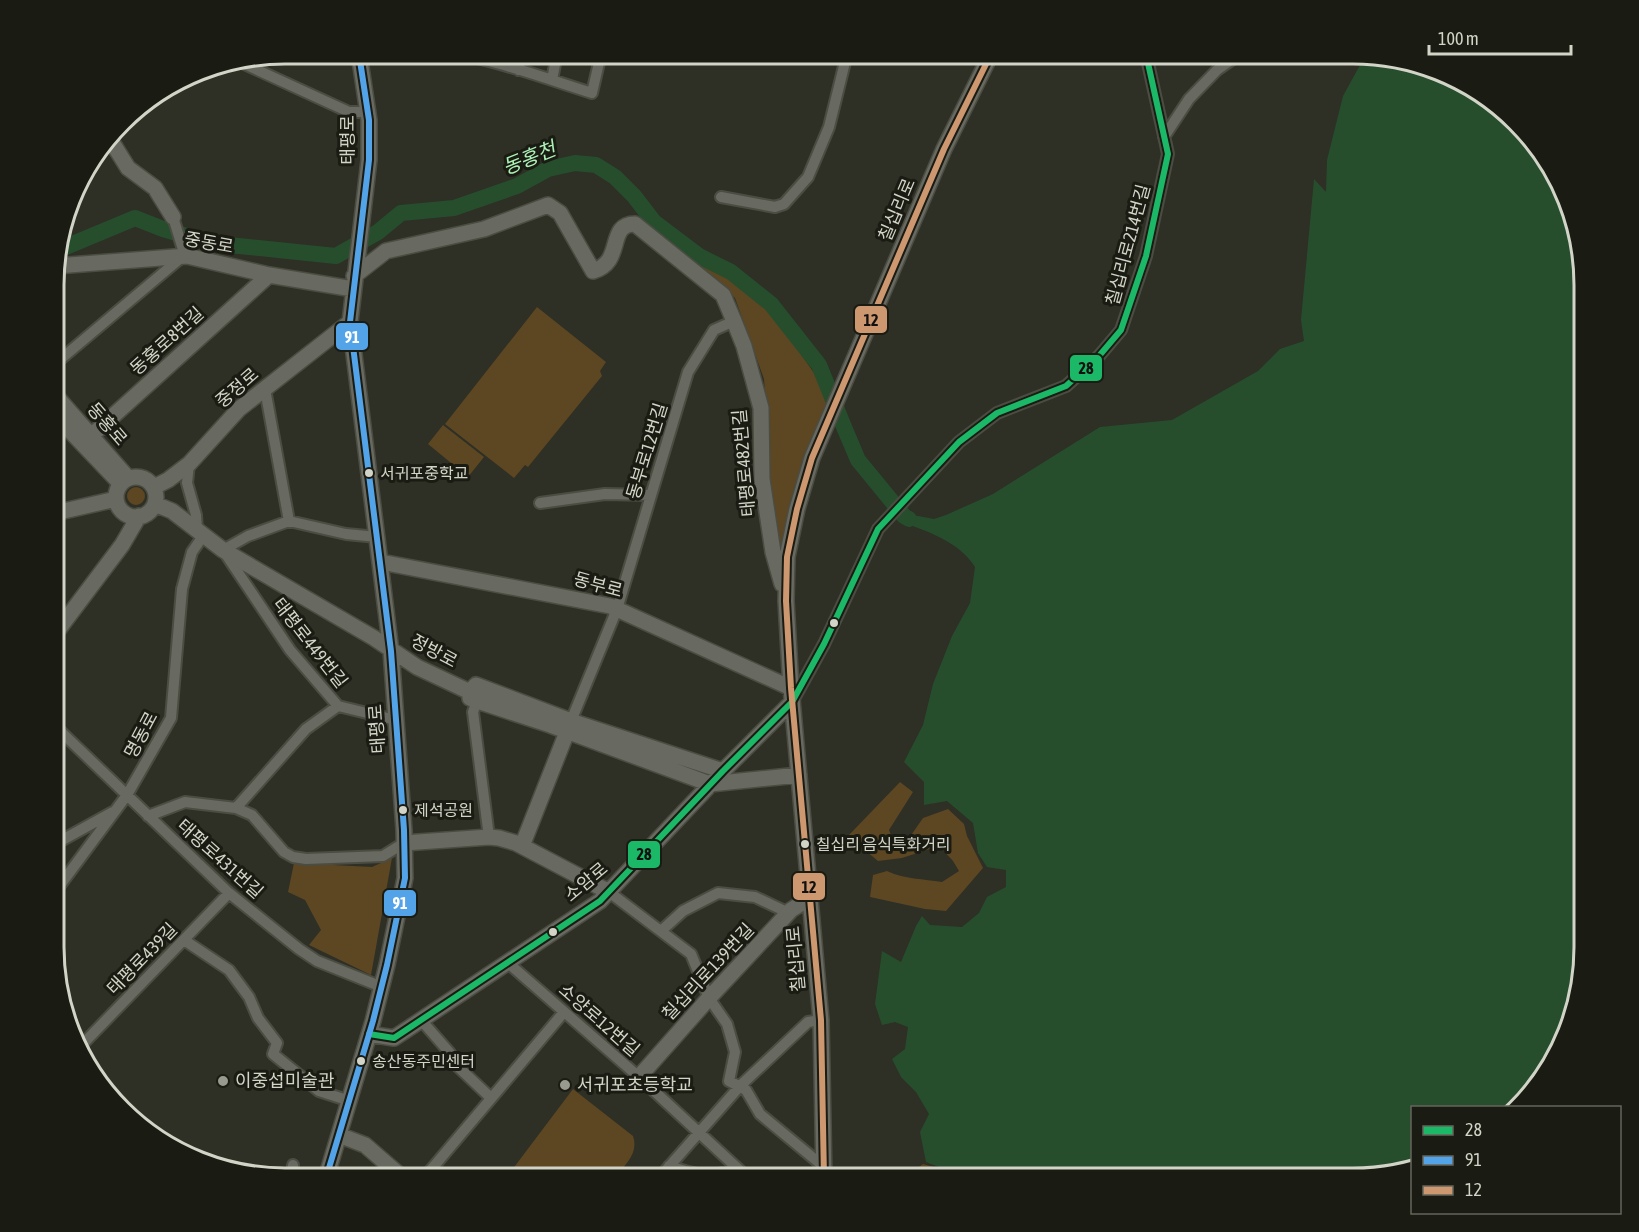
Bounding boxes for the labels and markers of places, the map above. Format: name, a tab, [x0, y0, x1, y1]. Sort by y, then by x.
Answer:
place label: 서귀포중학교	[380, 464, 468, 482]
marker: 서귀포중학교	[363, 467, 375, 479]
unlabelled marker	[828, 617, 840, 629]
place label: 제석공원	[414, 801, 473, 819]
marker: 제석공원	[397, 804, 409, 816]
place label: 칠십리 음식특화거리	[816, 835, 951, 853]
marker: 칠십리 음식특화거리	[799, 838, 811, 850]
unlabelled marker	[547, 926, 559, 938]
place label: 송산동주민센터	[372, 1052, 475, 1070]
marker: 송산동주민센터	[355, 1055, 367, 1067]
place label: 이중섭미술관	[235, 1070, 335, 1091]
marker: 이중섭미술관	[216, 1074, 230, 1088]
place label: 서귀포초등학교	[577, 1074, 693, 1095]
marker: 서귀포초등학교	[558, 1078, 572, 1092]

